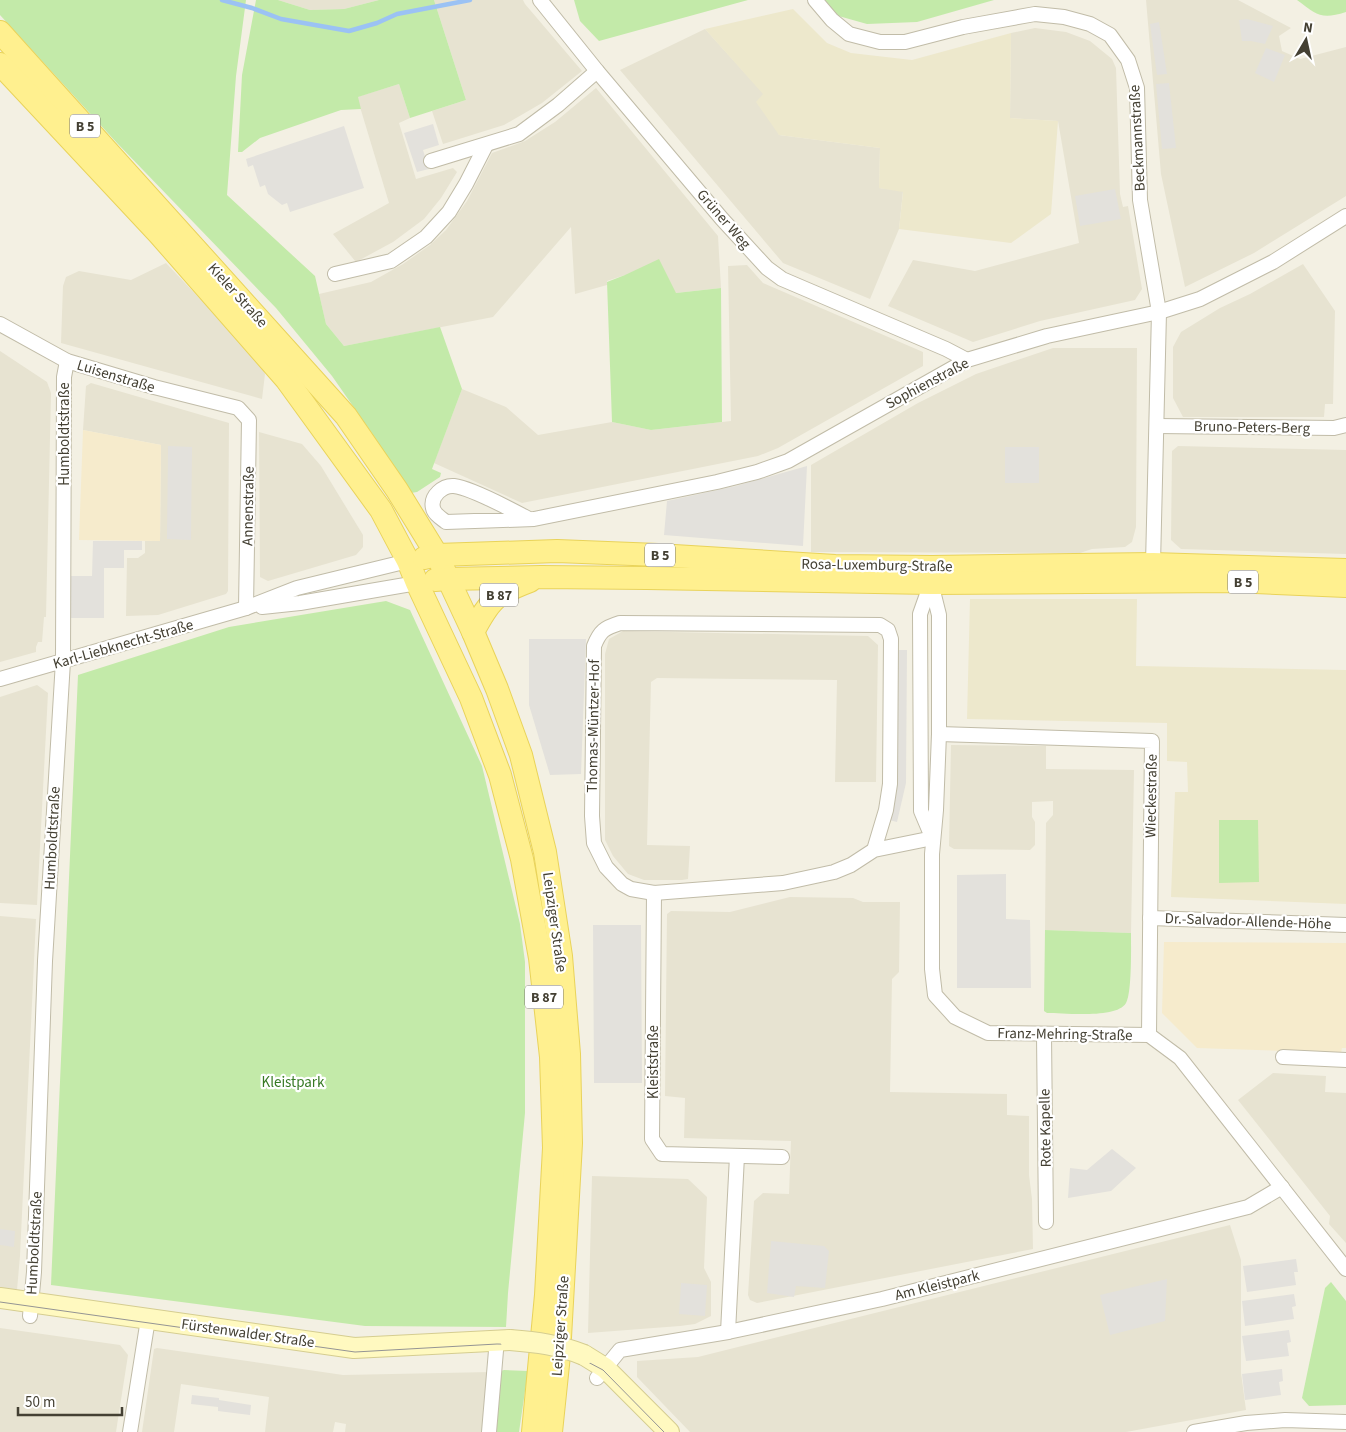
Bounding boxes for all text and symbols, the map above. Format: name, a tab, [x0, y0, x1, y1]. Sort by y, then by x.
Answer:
north arrow	[1281, 15, 1331, 65]
text: N	[1302, 18, 1314, 39]
street label: Beckmannstraße	[1124, 84, 1151, 192]
road number: B 5	[70, 114, 100, 138]
street label: Grüner Weg	[692, 185, 756, 254]
street label: Kieler Straße	[203, 258, 272, 332]
street label: Sophienstraße	[882, 353, 973, 414]
street label: Luisenstraße	[74, 355, 157, 398]
street label: Humboldtstraße	[54, 382, 75, 486]
street label: Bruno-Peters-Berg	[1194, 416, 1311, 439]
street label: Annenstraße	[237, 466, 260, 546]
road number: B 5	[645, 544, 675, 566]
street label: Rosa-Luxemburg-Straße	[801, 554, 953, 577]
road number: B 5	[1228, 570, 1258, 594]
road number: B 87	[480, 584, 518, 606]
street label: Karl-Liebknecht-Straße	[51, 614, 196, 675]
street label: Thomas-Müntzer-Hof	[582, 659, 605, 793]
street label: Wieckestraße	[1140, 754, 1163, 838]
street label: Humboldtstraße	[39, 786, 66, 890]
street label: Leipziger Straße	[537, 871, 572, 973]
street label: Dr.-Salvador-Allende-Höhe	[1164, 908, 1332, 935]
road number: B 87	[525, 986, 563, 1009]
street label: Franz-Mehring-Straße	[997, 1023, 1133, 1046]
street label: Kleiststraße	[643, 1025, 664, 1099]
park label: Kleistpark	[261, 1072, 325, 1093]
street label: Rote Kapelle	[1034, 1088, 1057, 1168]
street label: Humboldtstraße	[21, 1191, 48, 1295]
street label: Am Kleistpark	[893, 1265, 982, 1306]
street label: Leipziger Straße	[547, 1275, 574, 1377]
street label: Fürstenwalder Straße	[180, 1314, 316, 1353]
scale bar	[18, 1384, 121, 1416]
text: 50 m	[25, 1392, 55, 1413]

